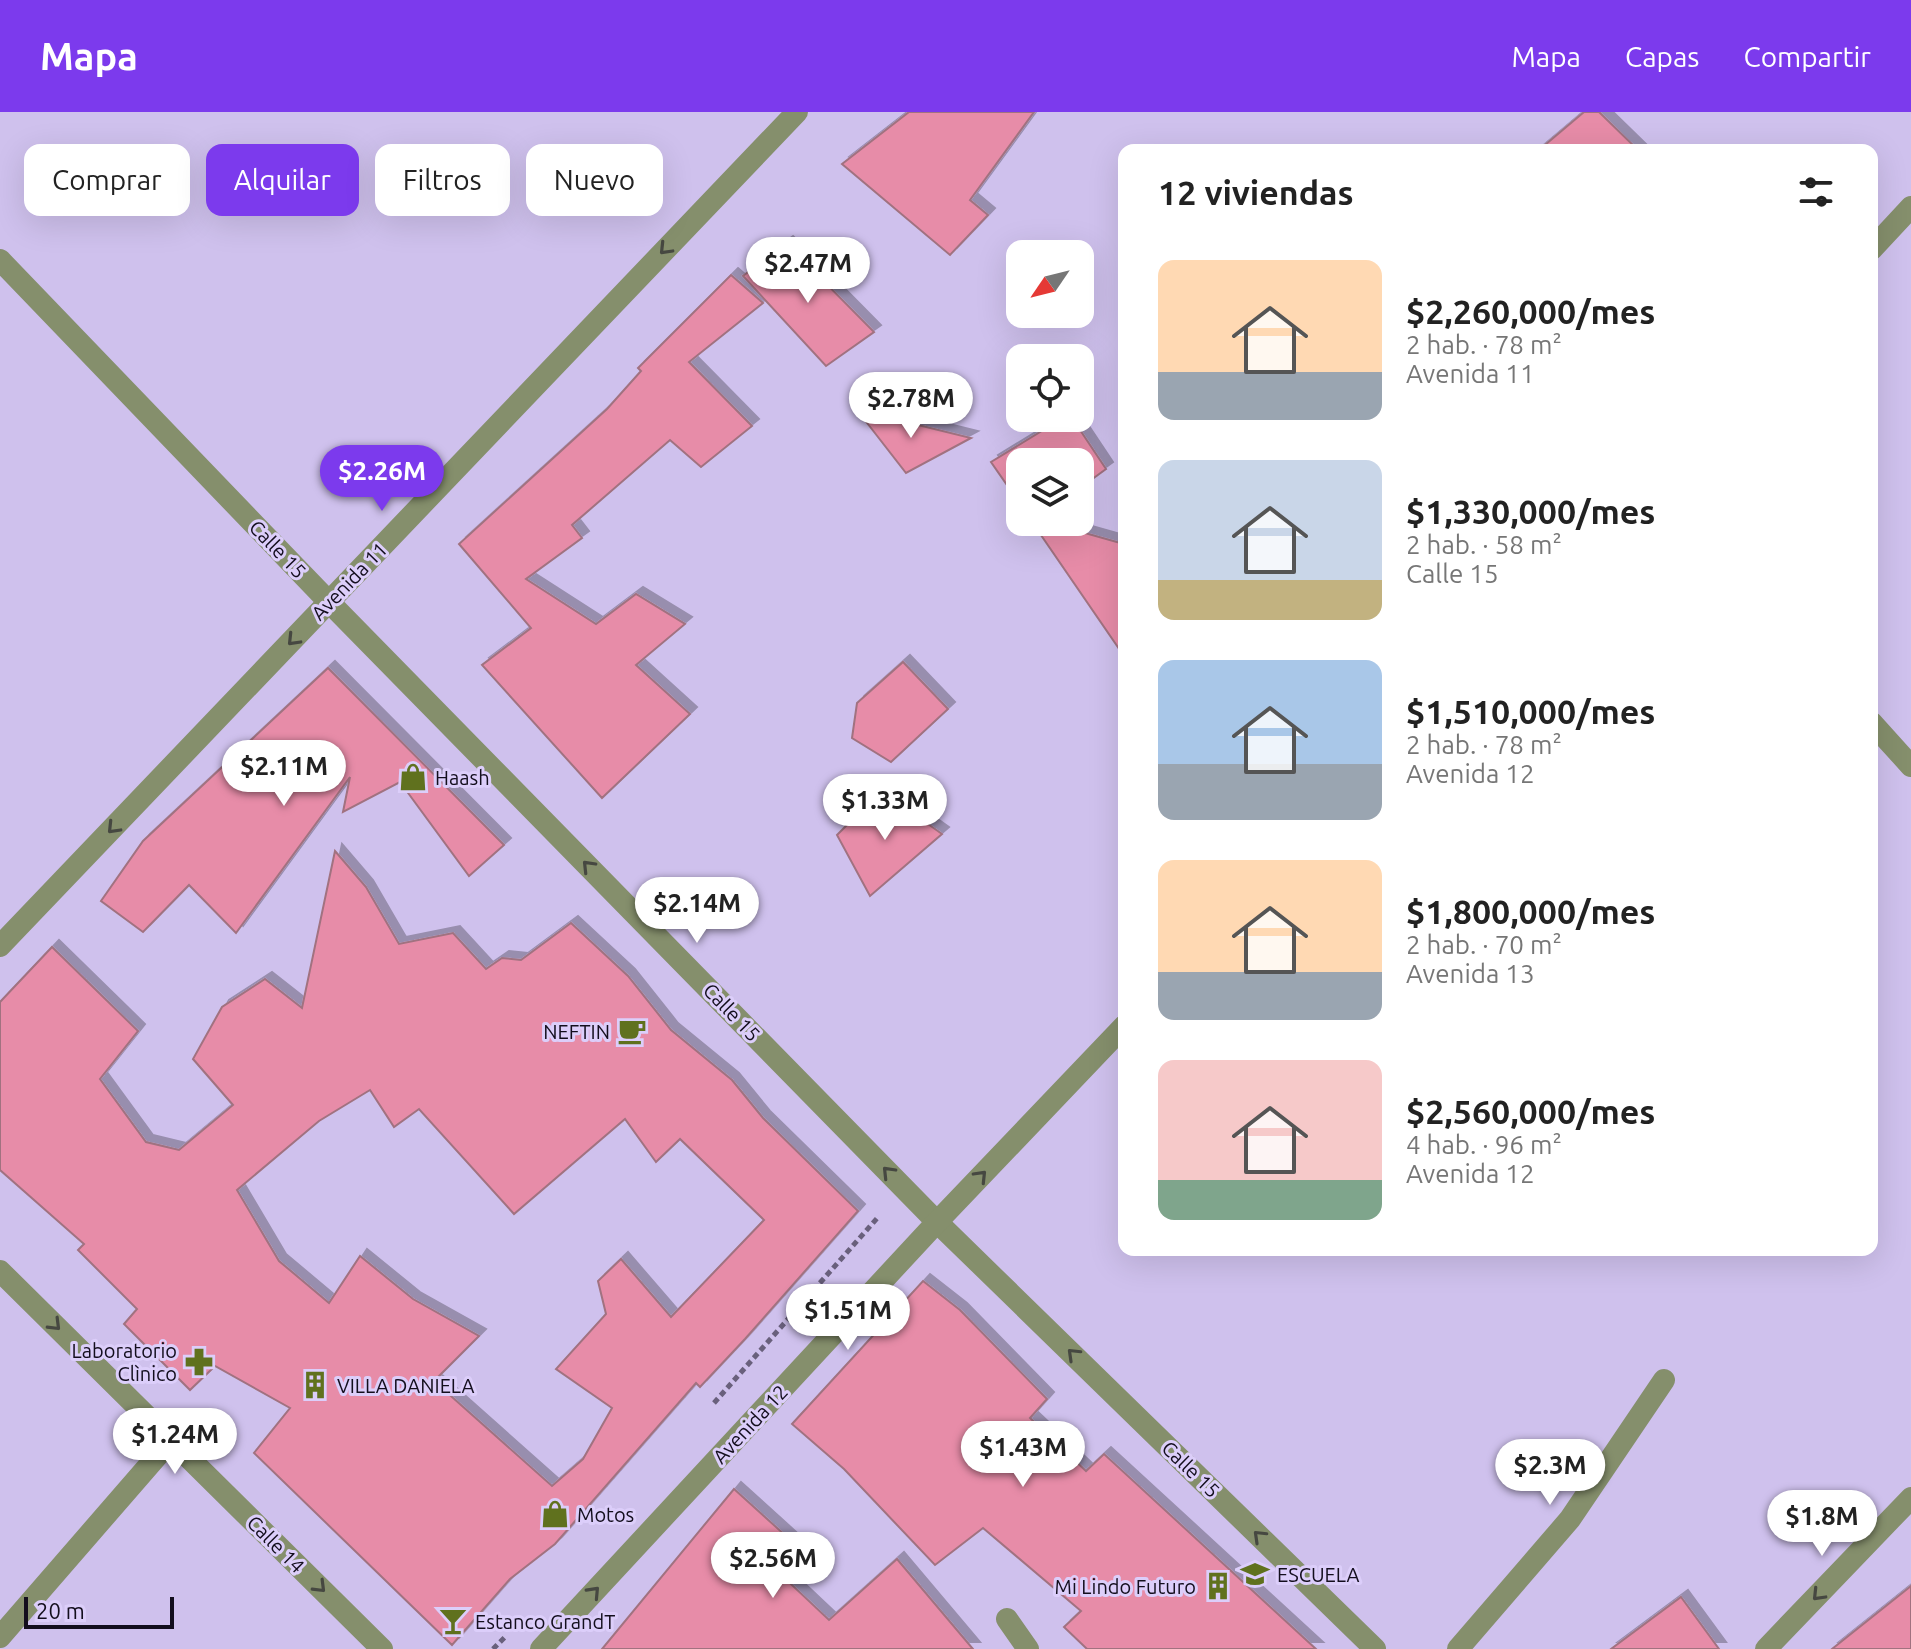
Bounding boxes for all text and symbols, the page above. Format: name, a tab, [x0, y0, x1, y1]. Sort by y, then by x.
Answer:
text: Mapa	[40, 35, 138, 77]
text: Mapa	[1511, 41, 1581, 72]
text: Capas	[1625, 41, 1700, 72]
text: Compartir	[1744, 41, 1871, 72]
chip: Comprar	[24, 144, 190, 216]
chip: Alquilar	[206, 144, 359, 216]
chip: Filtros	[375, 144, 510, 216]
chip: Nuevo	[526, 144, 663, 216]
icon: filters	[1794, 170, 1838, 214]
text: 12 viviendas	[1158, 173, 1354, 211]
pin: $2.47M	[743, 237, 873, 305]
one-way arrow	[661, 240, 675, 255]
north arrow	[1006, 240, 1094, 328]
map controls	[1006, 240, 1094, 536]
text: $2.47M	[764, 248, 852, 277]
icon: home	[1222, 292, 1318, 388]
text: $2,260,000/mes	[1406, 292, 1655, 330]
text: 2 hab. · 78 m²	[1406, 330, 1562, 359]
button: locate	[1006, 344, 1094, 432]
text: Avenida 11	[1406, 359, 1535, 388]
pin: $2.78M	[846, 372, 976, 440]
text: $2.78M	[867, 383, 955, 412]
pin: $2.26M	[317, 445, 447, 513]
button: layers	[1006, 448, 1094, 536]
text: $2.26M	[338, 456, 426, 485]
icon: home	[1222, 492, 1318, 588]
text: $1,330,000/mes	[1406, 492, 1655, 530]
street label: Calle 15	[245, 515, 311, 583]
text: 2 hab. · 58 m²	[1406, 530, 1562, 559]
street label: Avenida 11	[306, 537, 392, 625]
text: Calle 15	[1406, 559, 1499, 588]
one-way arrow	[287, 631, 302, 645]
icon: home	[1222, 692, 1318, 788]
text: $1,510,000/mes	[1406, 692, 1655, 730]
text: 2 hab. · 78 m²	[1406, 730, 1562, 759]
pin: $2.11M	[219, 740, 349, 808]
text: $2.11M	[240, 751, 328, 780]
text: Avenida 12	[1406, 759, 1535, 788]
shop icon: Haash	[398, 762, 428, 792]
place label: Haash	[435, 766, 490, 789]
pin: $1.33M	[820, 774, 950, 842]
text: $1.33M	[841, 785, 929, 814]
one-way arrow	[108, 819, 122, 833]
one-way arrow	[583, 861, 597, 875]
pin: $2.14M	[632, 877, 762, 945]
text: $2.14M	[653, 888, 741, 917]
icon: home	[1222, 892, 1318, 988]
text: $1,800,000/mes	[1406, 892, 1655, 930]
text: 2 hab. · 70 m²	[1406, 930, 1562, 959]
text: Avenida 13	[1406, 959, 1535, 988]
street label: Calle 15	[699, 978, 765, 1046]
cafe icon: NEFTIN	[617, 1016, 647, 1046]
place label: NEFTIN	[543, 1020, 610, 1043]
icon: home	[1222, 1092, 1318, 1188]
text: $2,560,000/mes	[1406, 1092, 1655, 1130]
text: 4 hab. · 96 m²	[1406, 1130, 1562, 1159]
text: Avenida 12	[1406, 1159, 1535, 1188]
one-way arrow	[883, 1167, 897, 1181]
one-way arrow	[971, 1170, 985, 1185]
pin: $1.51M	[783, 1284, 913, 1352]
text: $1.51M	[804, 1295, 892, 1324]
one-way arrow	[46, 1316, 60, 1331]
place label: Laboratorio Clìnico	[72, 1339, 177, 1385]
pharmacy icon: Laboratorio Clìnico	[184, 1347, 214, 1377]
one-way arrow	[1068, 1349, 1082, 1364]
building icon: VILLA DANIELA	[300, 1370, 330, 1400]
place label: VILLA DANIELA	[337, 1374, 475, 1397]
street label: Avenida 12	[708, 1380, 792, 1468]
pin: $1.24M	[110, 1408, 240, 1476]
text: $1.24M	[131, 1419, 219, 1448]
pin: $1.43M	[958, 1421, 1088, 1489]
text: $1.43M	[979, 1432, 1067, 1461]
street label: Calle 15	[1157, 1436, 1225, 1502]
pin: $2.3M	[1494, 1439, 1606, 1507]
text: $2.3M	[1513, 1450, 1587, 1479]
pin: $1.8M	[1766, 1490, 1878, 1558]
shop icon: Motos	[540, 1499, 570, 1529]
text: $1.8M	[1785, 1501, 1859, 1530]
place label: Motos	[577, 1503, 634, 1526]
street label: Calle 14	[243, 1511, 309, 1577]
one-way arrow	[1254, 1531, 1268, 1545]
pin: $2.56M	[708, 1532, 838, 1600]
text: $2.56M	[729, 1543, 817, 1572]
school or university icon: ESCUELA	[1240, 1559, 1270, 1589]
place label: ESCUELA	[1277, 1563, 1360, 1586]
building icon: Mi Lindo Futuro	[1203, 1571, 1233, 1601]
place label: Mi Lindo Futuro	[1055, 1575, 1196, 1598]
one-way arrow	[310, 1578, 325, 1593]
one-way arrow	[1813, 1586, 1827, 1600]
one-way arrow	[585, 1587, 600, 1601]
scale bar	[24, 1593, 174, 1629]
text: 20 m	[36, 1598, 85, 1623]
bar icon: Estanco GrandT	[438, 1606, 468, 1636]
place label: Estanco GrandT	[475, 1610, 615, 1633]

